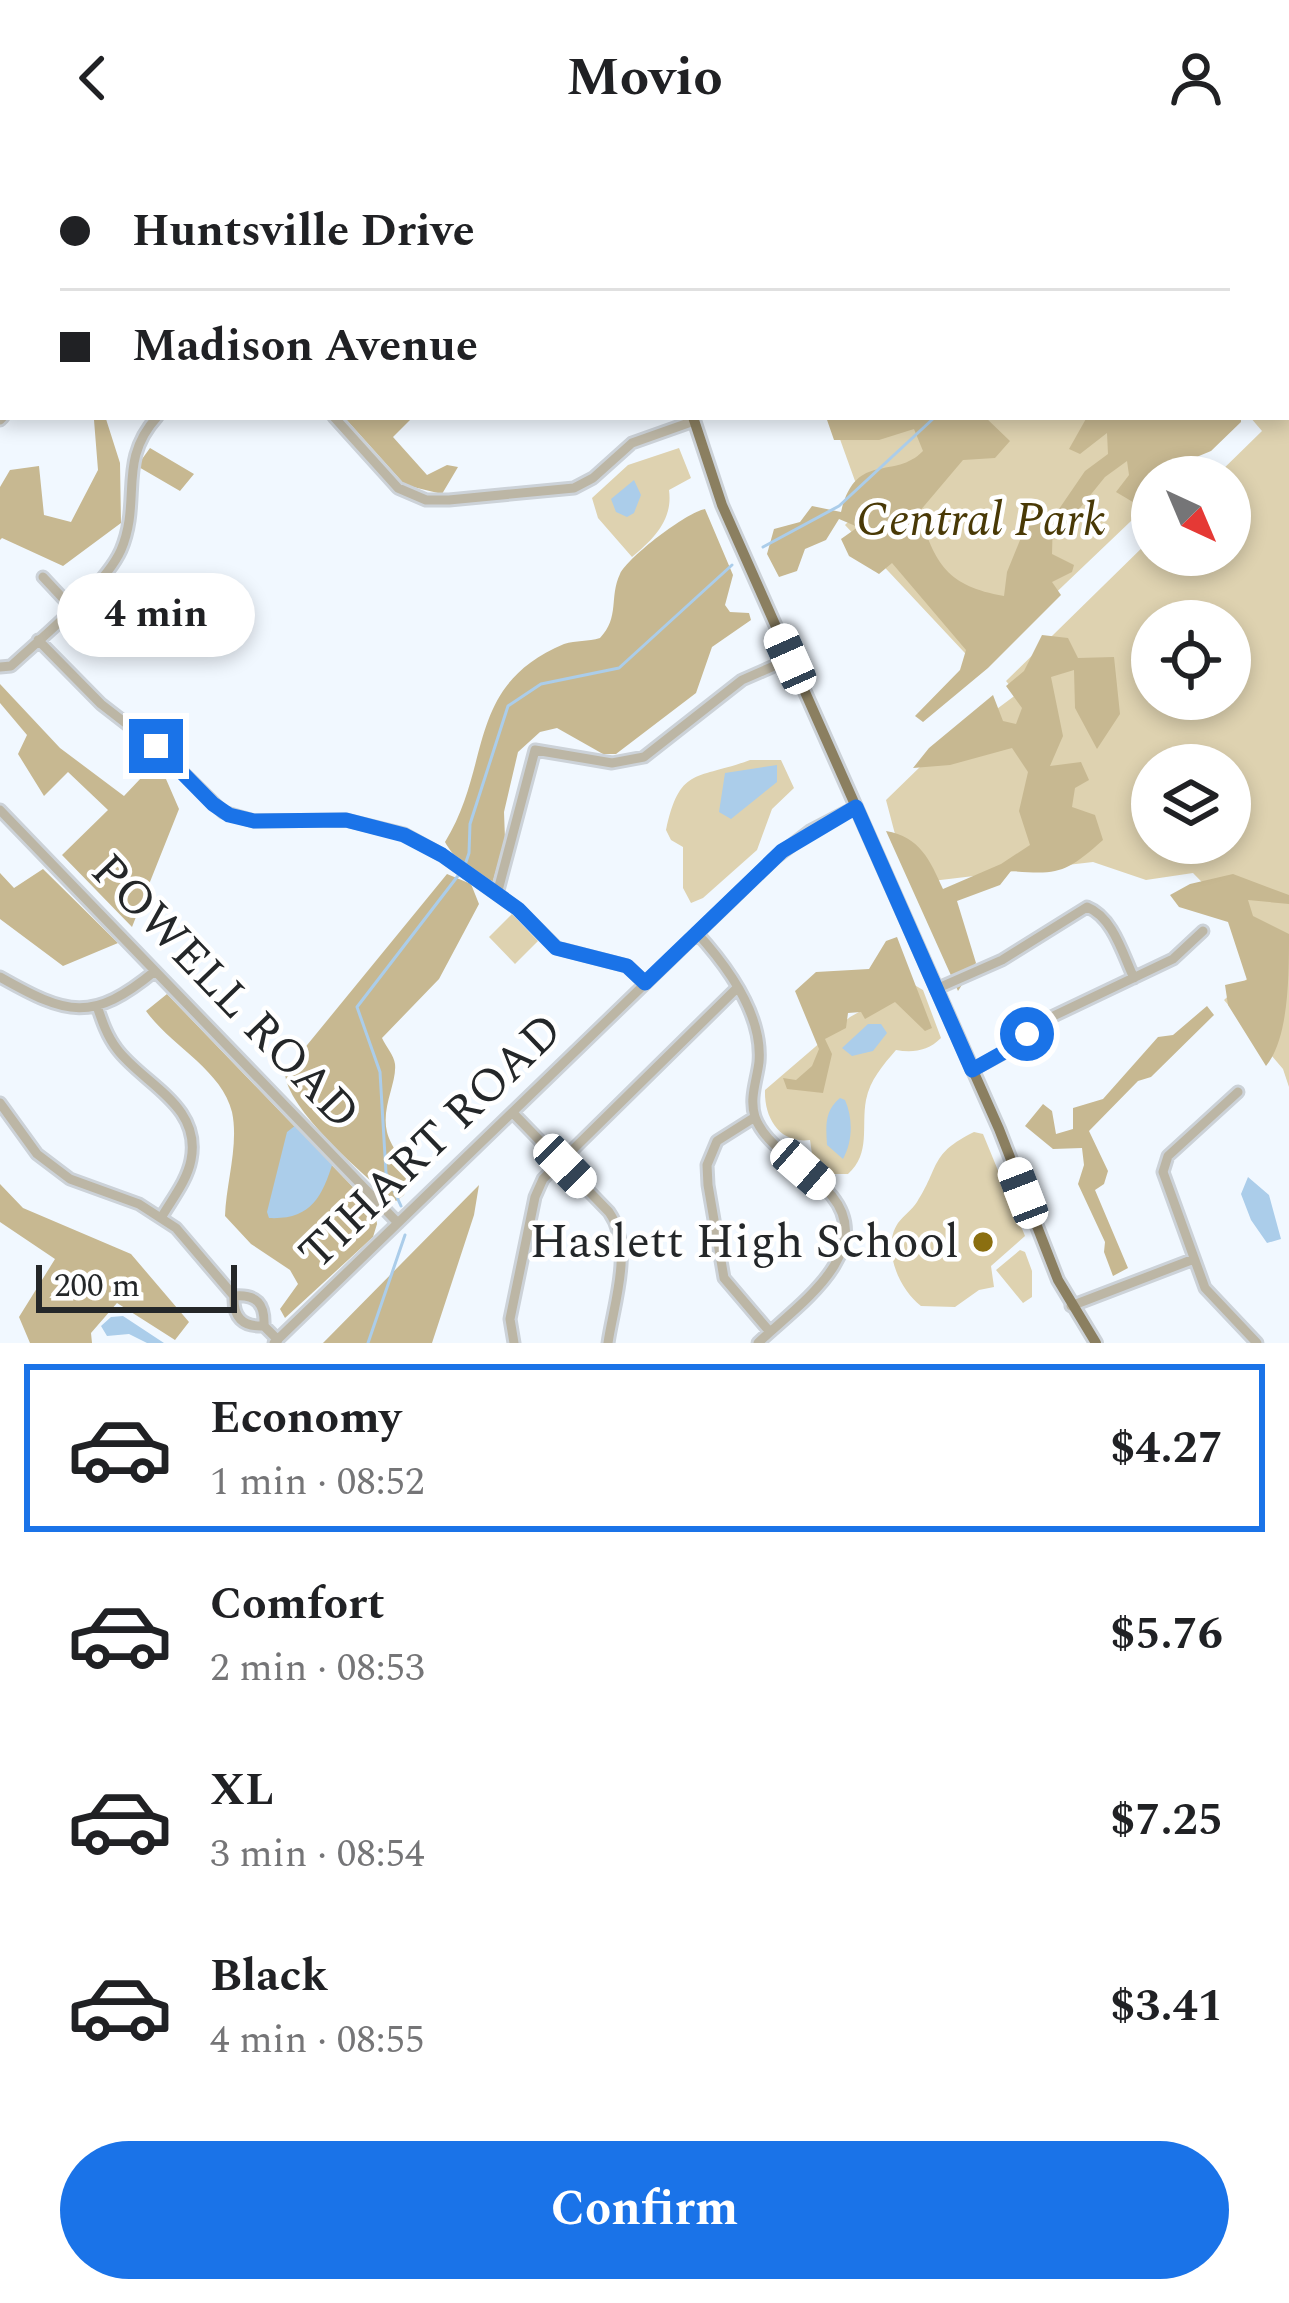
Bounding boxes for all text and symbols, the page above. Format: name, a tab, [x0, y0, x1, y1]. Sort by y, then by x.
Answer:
text: Movio	[566, 37, 723, 119]
icon: back	[60, 45, 126, 111]
icon: person	[1163, 45, 1229, 111]
text: Huntsville Drive	[132, 197, 475, 266]
text: Madison Avenue	[132, 312, 478, 381]
north arrow	[1131, 456, 1251, 576]
map controls	[1131, 456, 1251, 864]
park label: Central Park	[856, 484, 1106, 557]
callout: 4 min	[57, 572, 255, 656]
text: 4 min	[104, 585, 208, 644]
button: locate	[1131, 600, 1251, 720]
car	[759, 619, 821, 699]
route end	[129, 719, 183, 773]
button: layers	[1131, 744, 1251, 864]
street label: POWELL ROAD	[73, 837, 377, 1147]
street label: TIHART ROAD	[282, 996, 580, 1288]
route start	[1000, 1007, 1054, 1061]
car	[527, 1128, 603, 1204]
car	[764, 1132, 842, 1206]
car	[993, 1153, 1053, 1233]
place label: Haslett High School	[529, 1206, 959, 1279]
marker: Haslett High School	[970, 1229, 996, 1255]
scale bar	[36, 1259, 237, 1312]
text: 200 m	[54, 1261, 140, 1311]
text: Economy	[210, 1384, 401, 1453]
icon: car	[66, 1394, 174, 1502]
text: $4.27	[1110, 1414, 1223, 1483]
text: 1 min · 08:52	[210, 1453, 425, 1512]
text: Comfort	[210, 1570, 385, 1639]
icon: car	[66, 1580, 174, 1688]
text: $5.76	[1110, 1600, 1223, 1669]
text: 2 min · 08:53	[210, 1639, 425, 1698]
text: XL	[210, 1756, 274, 1825]
icon: car	[66, 1766, 174, 1874]
text: $7.25	[1110, 1786, 1223, 1855]
text: 3 min · 08:54	[210, 1825, 425, 1884]
text: Black	[210, 1942, 328, 2011]
icon: car	[66, 1952, 174, 2060]
text: $3.41	[1110, 1972, 1223, 2041]
text: 4 min · 08:55	[210, 2011, 425, 2070]
button: Confirm	[60, 2141, 1229, 2279]

